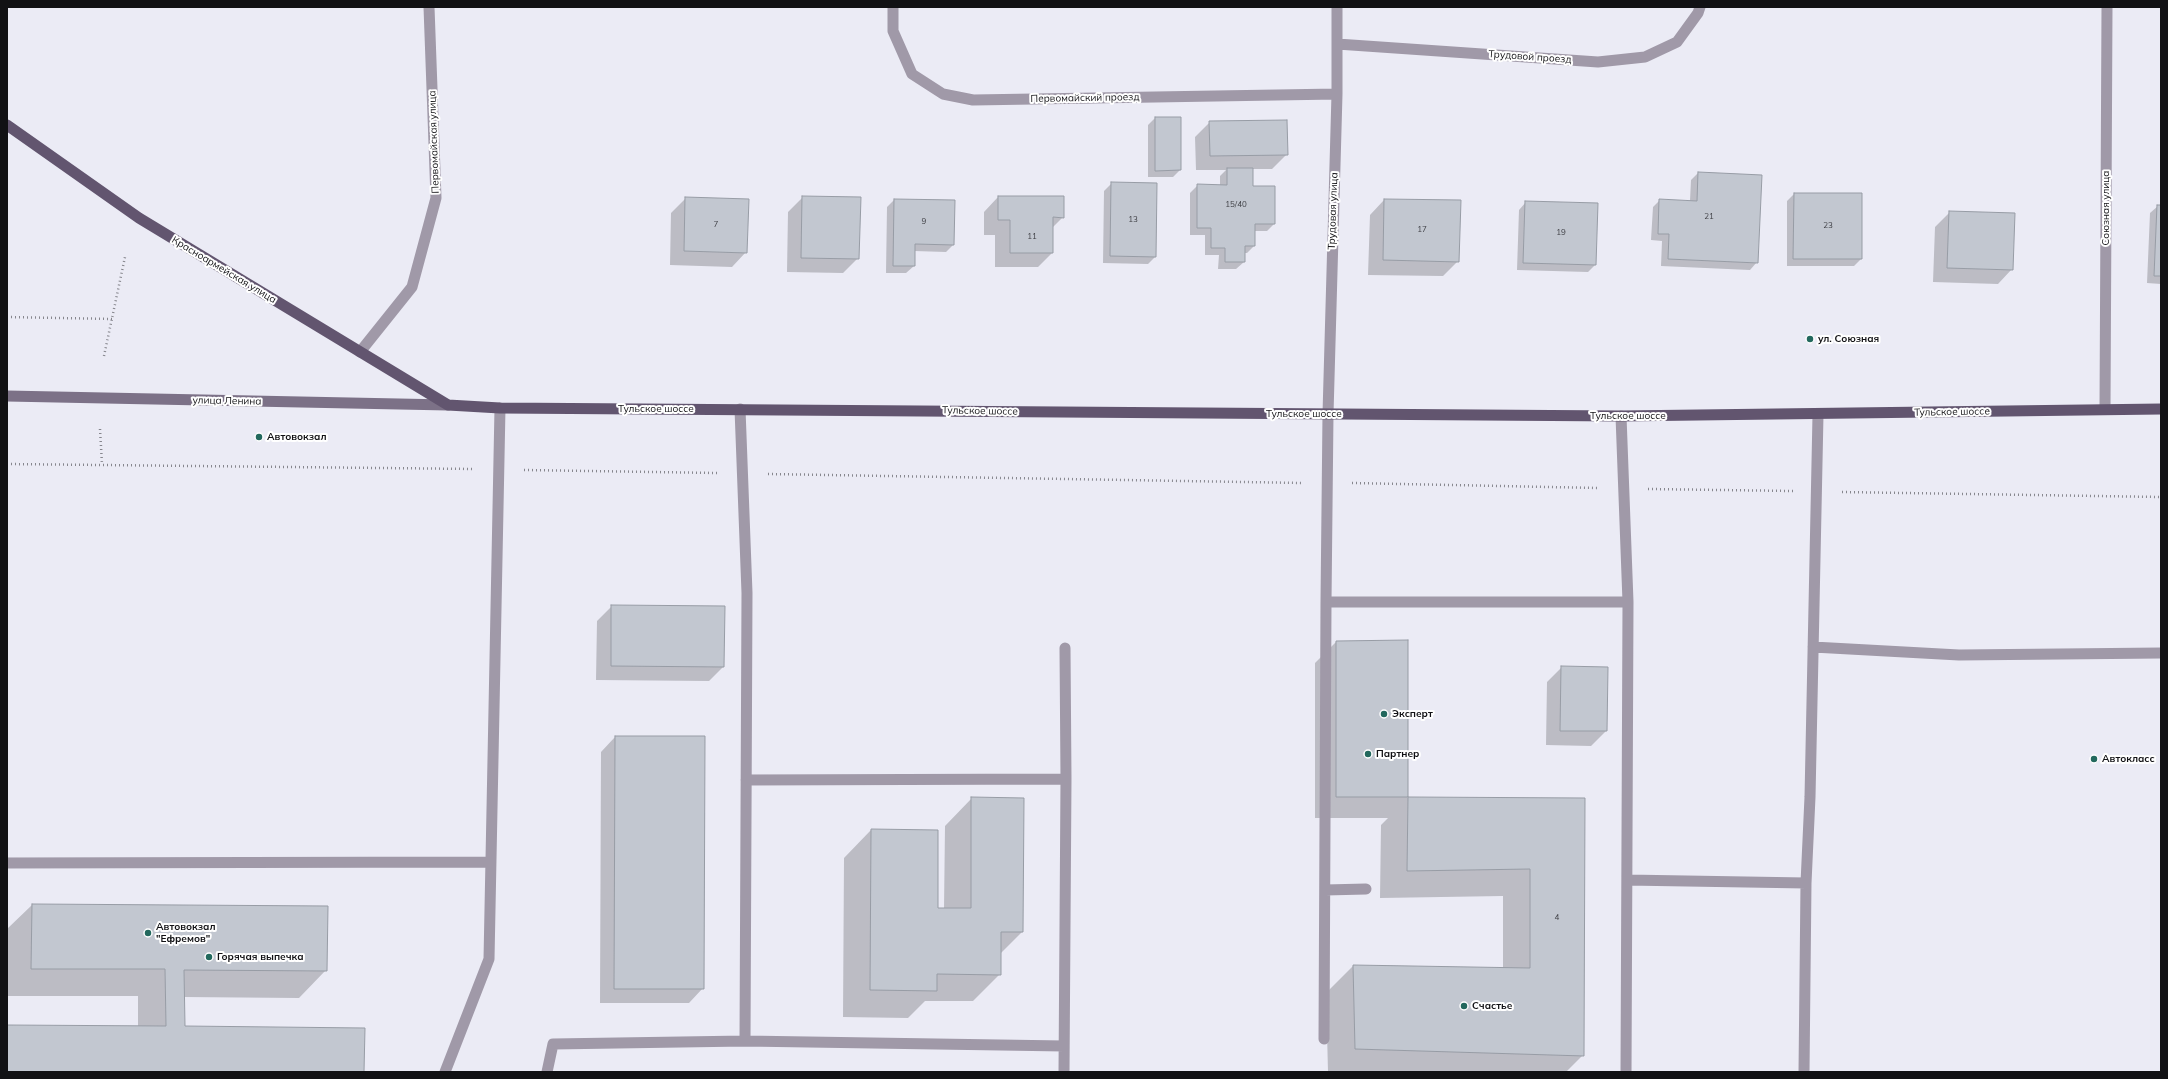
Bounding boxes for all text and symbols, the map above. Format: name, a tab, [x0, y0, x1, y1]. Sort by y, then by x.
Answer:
street label: Трудовой проезд	[1488, 48, 1572, 66]
street label: Первомайская улица	[426, 90, 442, 194]
street label: Первомайский проезд	[1030, 91, 1140, 105]
street label: Союзная улица	[2100, 171, 2112, 245]
street label: Трудовая улица	[1326, 172, 1340, 250]
house number: 15/40	[1225, 200, 1247, 210]
house number: 21	[1704, 212, 1714, 222]
house number: 13	[1128, 215, 1138, 225]
house number: 9	[922, 217, 926, 227]
house number: 7	[714, 220, 718, 230]
house number: 23	[1823, 221, 1833, 231]
house number: 17	[1417, 225, 1427, 235]
house number: 19	[1556, 228, 1566, 238]
house number: 11	[1027, 232, 1037, 242]
street label: Красноармейская улица	[170, 234, 278, 306]
place label: ул. Союзная	[1818, 333, 1879, 345]
marker: ул. Союзная	[1805, 334, 1815, 344]
street label: улица Ленина	[192, 394, 262, 408]
street label: Тульское шоссе	[618, 403, 694, 415]
street label: Тульское шоссе	[942, 404, 1018, 418]
street label: Тульское шоссе	[1914, 405, 1990, 419]
street label: Тульское шоссе	[1266, 408, 1342, 420]
street label: Тульское шоссе	[1590, 410, 1666, 422]
place label: Автовокзал	[267, 431, 327, 443]
marker: Автовокзал	[254, 432, 264, 442]
place label: Эксперт	[1392, 708, 1433, 720]
marker: Эксперт	[1379, 709, 1389, 719]
place label: Партнер	[1376, 748, 1419, 760]
marker: Партнер	[1363, 749, 1373, 759]
place label: Автокласс	[2102, 753, 2155, 765]
marker: Автокласс	[2089, 754, 2099, 764]
house number: 4	[1555, 913, 1559, 923]
place label: Автовокзал "Ефремов"	[156, 921, 216, 944]
marker: Автовокзал "Ефремов"	[143, 928, 153, 938]
place label: Горячая выпечка	[217, 951, 304, 963]
marker: Горячая выпечка	[204, 952, 214, 962]
place label: Счастье	[1472, 1000, 1512, 1012]
marker: Счастье	[1459, 1001, 1469, 1011]

